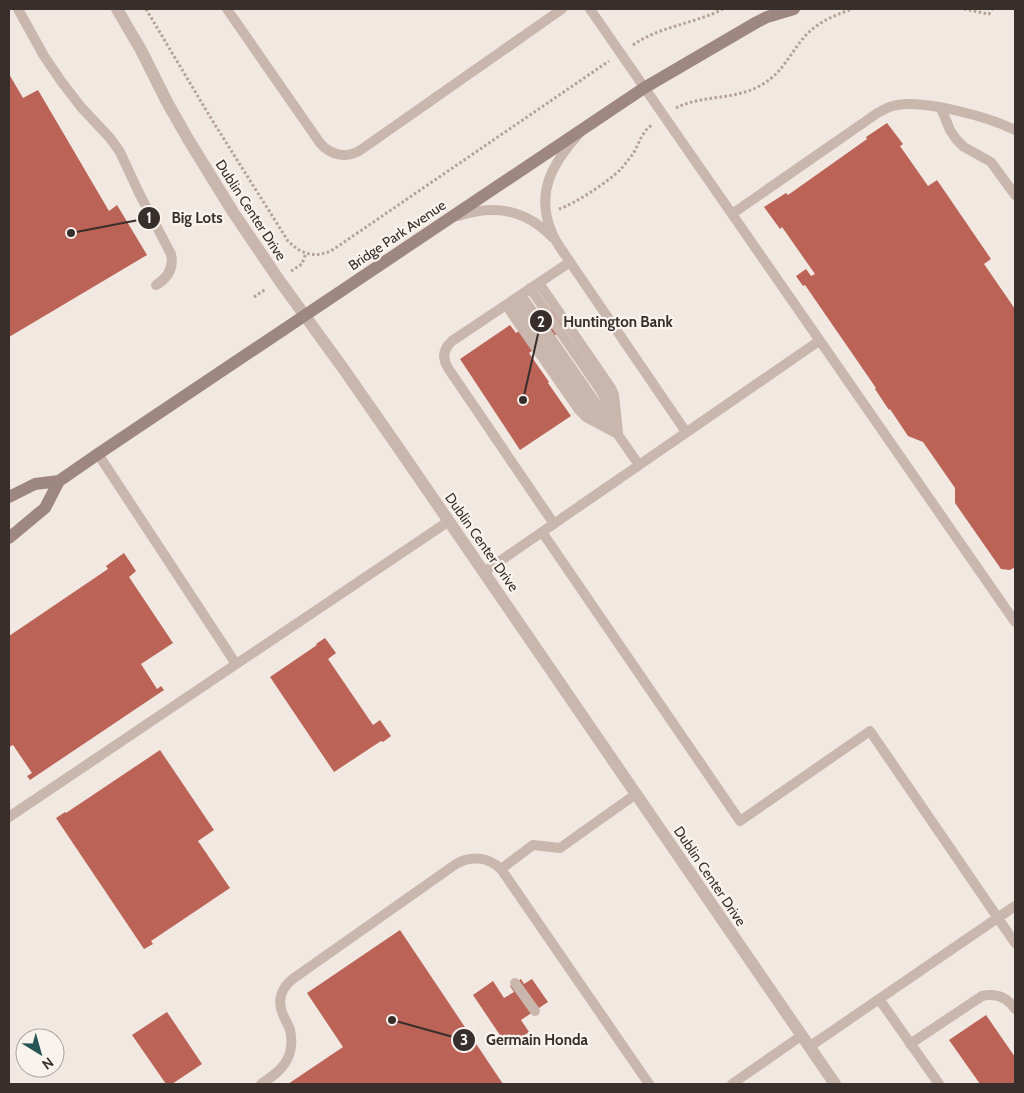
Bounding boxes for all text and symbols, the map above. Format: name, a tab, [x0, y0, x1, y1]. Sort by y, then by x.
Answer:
street label: Dublin Center Drive	[212, 156, 290, 264]
street label: Bridge Park Avenue	[345, 196, 449, 274]
callout: Big Lots	[137, 203, 233, 233]
text: 1	[146, 209, 152, 227]
text: Big Lots	[171, 209, 223, 227]
callout: Huntington Bank	[529, 306, 683, 336]
text: 2	[537, 313, 545, 331]
text: Huntington Bank	[563, 313, 674, 331]
street label: Dublin Center Drive	[441, 489, 523, 595]
street label: Dublin Center Drive	[670, 823, 750, 929]
callout: Germain Honda	[451, 1025, 598, 1055]
north arrow	[15, 1028, 65, 1078]
text: 3	[460, 1031, 468, 1049]
text: Germain Honda	[486, 1031, 588, 1049]
text: N	[38, 1053, 57, 1074]

